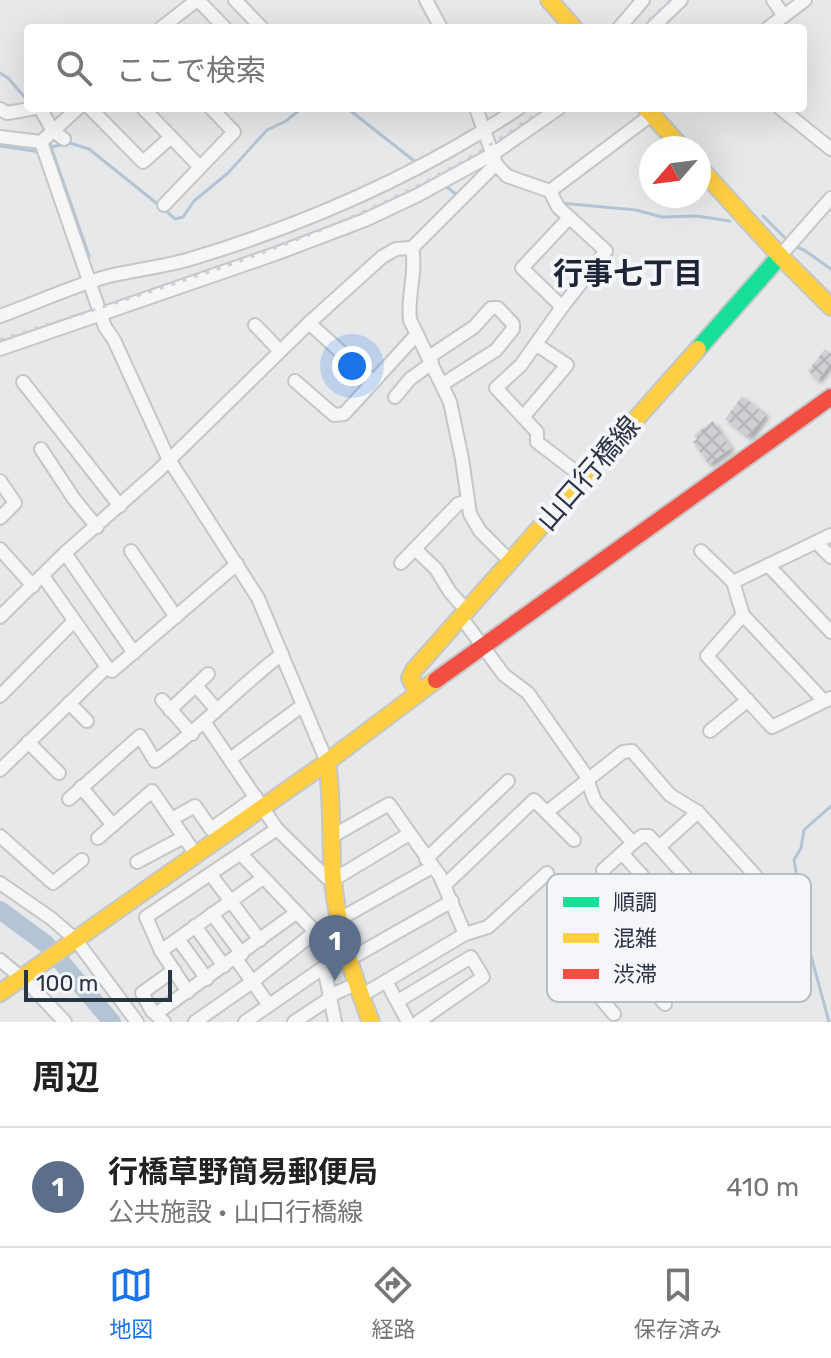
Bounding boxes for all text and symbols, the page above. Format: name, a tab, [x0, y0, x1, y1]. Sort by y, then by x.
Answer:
search box	[24, 24, 807, 112]
icon: search	[52, 46, 96, 90]
text: ここで検索	[116, 53, 266, 89]
north arrow	[639, 136, 711, 208]
district label: 行事七丁目	[553, 256, 703, 292]
your location	[332, 346, 372, 386]
street label: 山口行橋線	[530, 410, 647, 537]
legend	[547, 874, 811, 1002]
text: 順調	[613, 889, 657, 916]
pin: 1	[309, 915, 361, 981]
text: 混雑	[613, 925, 657, 952]
text: 渋滞	[613, 961, 657, 988]
scale bar	[24, 966, 172, 1002]
text: 100 m	[36, 970, 98, 997]
text: 周辺	[32, 1057, 100, 1098]
text: 行橋草野簡易郵便局	[108, 1154, 378, 1190]
text: 1	[52, 1172, 64, 1203]
text: 410 m	[726, 1172, 799, 1203]
text: 公共施設 · 山口行橋線	[108, 1197, 363, 1228]
tab: 地図	[109, 1263, 153, 1343]
tab: 経路	[371, 1263, 416, 1343]
tab: 保存済み	[634, 1263, 722, 1343]

